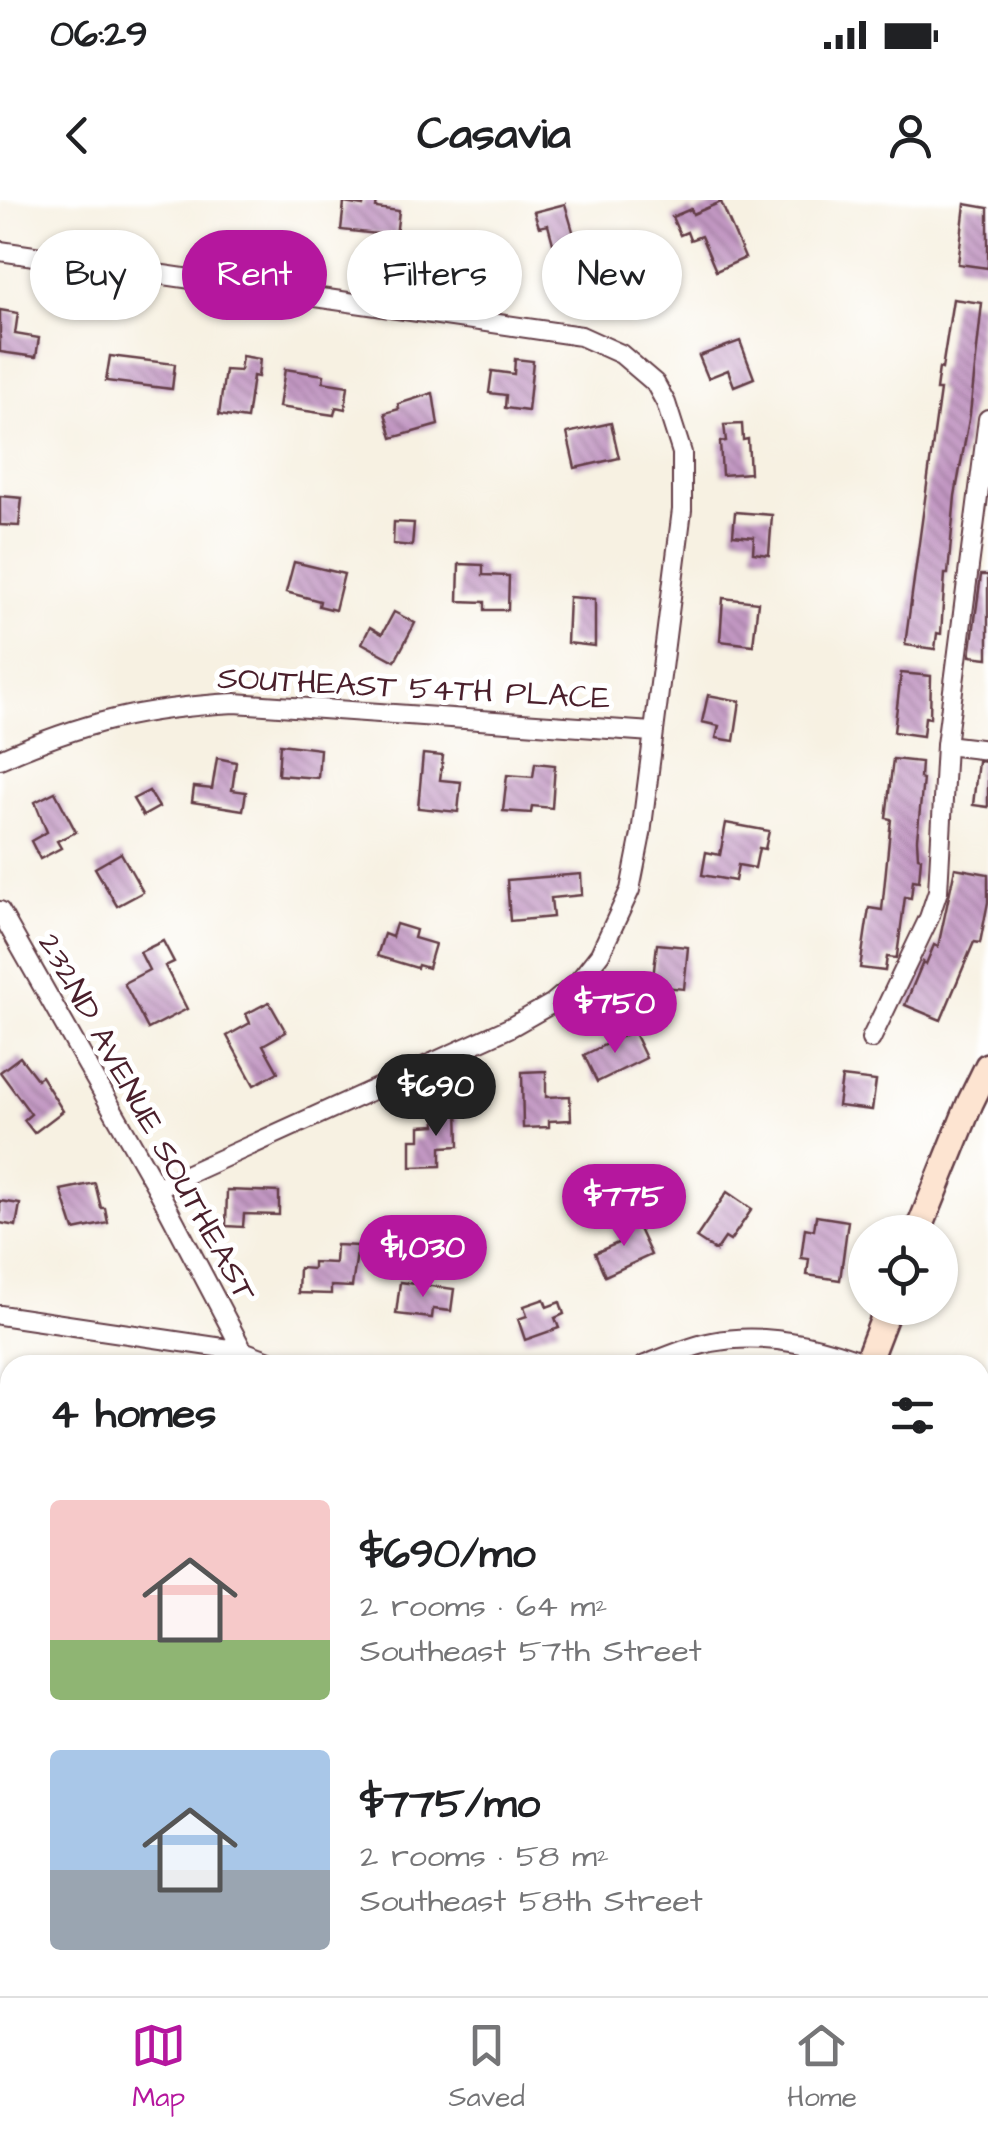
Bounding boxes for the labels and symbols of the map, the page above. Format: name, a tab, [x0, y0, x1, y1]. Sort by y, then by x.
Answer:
street label: SOUTHEAST 54TH PLACE	[216, 656, 612, 721]
street label: 232ND AVENUE SOUTHEAST	[26, 925, 267, 1310]
pin: $750	[556, 971, 674, 1056]
pin: $690	[377, 1054, 495, 1139]
pin: $775	[565, 1164, 683, 1249]
pin: $1,030	[342, 1215, 504, 1300]

